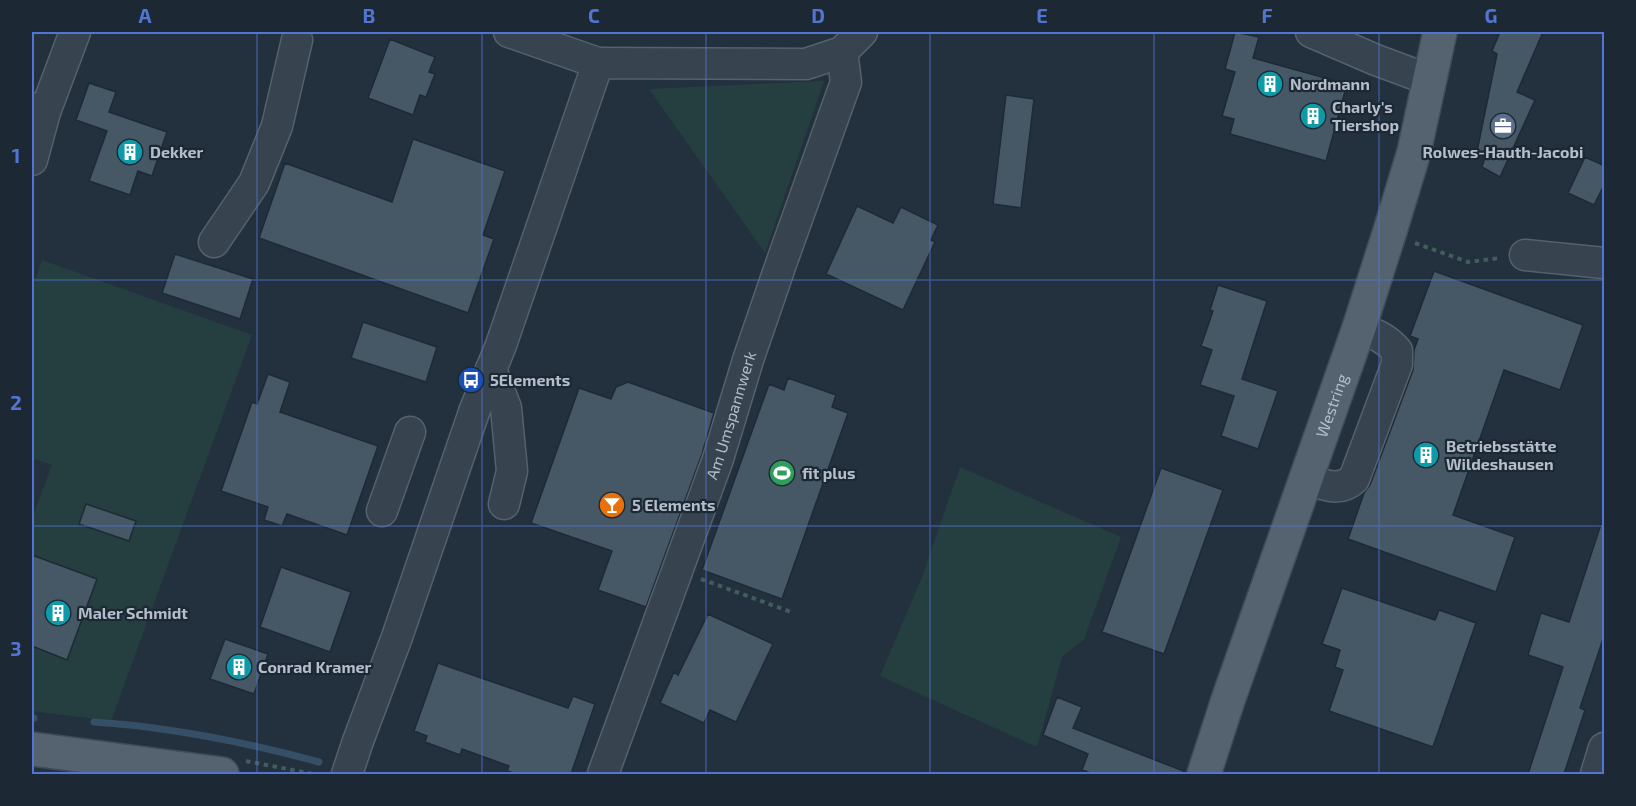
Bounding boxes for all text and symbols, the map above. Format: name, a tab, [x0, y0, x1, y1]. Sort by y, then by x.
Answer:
text: A	[138, 3, 152, 27]
text: B	[363, 3, 375, 27]
text: C	[588, 3, 600, 27]
text: D	[811, 3, 825, 27]
text: E	[1036, 3, 1048, 27]
text: F	[1261, 3, 1273, 27]
text: G	[1485, 3, 1497, 27]
building icon: Nordmann	[1255, 69, 1285, 99]
place label: Nordmann	[1290, 74, 1370, 93]
place label: Charly's Tiershop	[1332, 97, 1399, 134]
building icon: Charly's Tiershop	[1298, 101, 1328, 131]
office icon: Rolwes-Hauth-Jacobi	[1488, 111, 1518, 141]
building icon: Dekker	[115, 137, 145, 167]
place label: Dekker	[150, 142, 204, 161]
place label: Rolwes-Hauth-Jacobi	[1423, 142, 1583, 161]
text: 1	[12, 143, 20, 167]
street label: Am Umspannwerk	[701, 348, 759, 482]
bus stop icon: 5Elements	[456, 365, 486, 395]
place label: 5Elements	[490, 370, 570, 389]
street label: Westring	[1311, 371, 1351, 440]
text: 2	[10, 390, 22, 414]
place label: Betriebsstätte Wildeshausen	[1446, 436, 1556, 473]
building icon: Betriebsstätte Wildeshausen	[1411, 440, 1441, 470]
sports icon: fit plus	[767, 458, 797, 488]
place label: fit plus	[802, 463, 856, 482]
bar icon: 5 Elements	[597, 490, 627, 520]
place label: 5 Elements	[632, 495, 716, 514]
building icon: Maler Schmidt	[43, 598, 73, 628]
place label: Maler Schmidt	[78, 603, 188, 622]
text: 3	[10, 636, 22, 660]
building icon: Conrad Kramer	[224, 652, 254, 682]
place label: Conrad Kramer	[258, 657, 372, 676]

